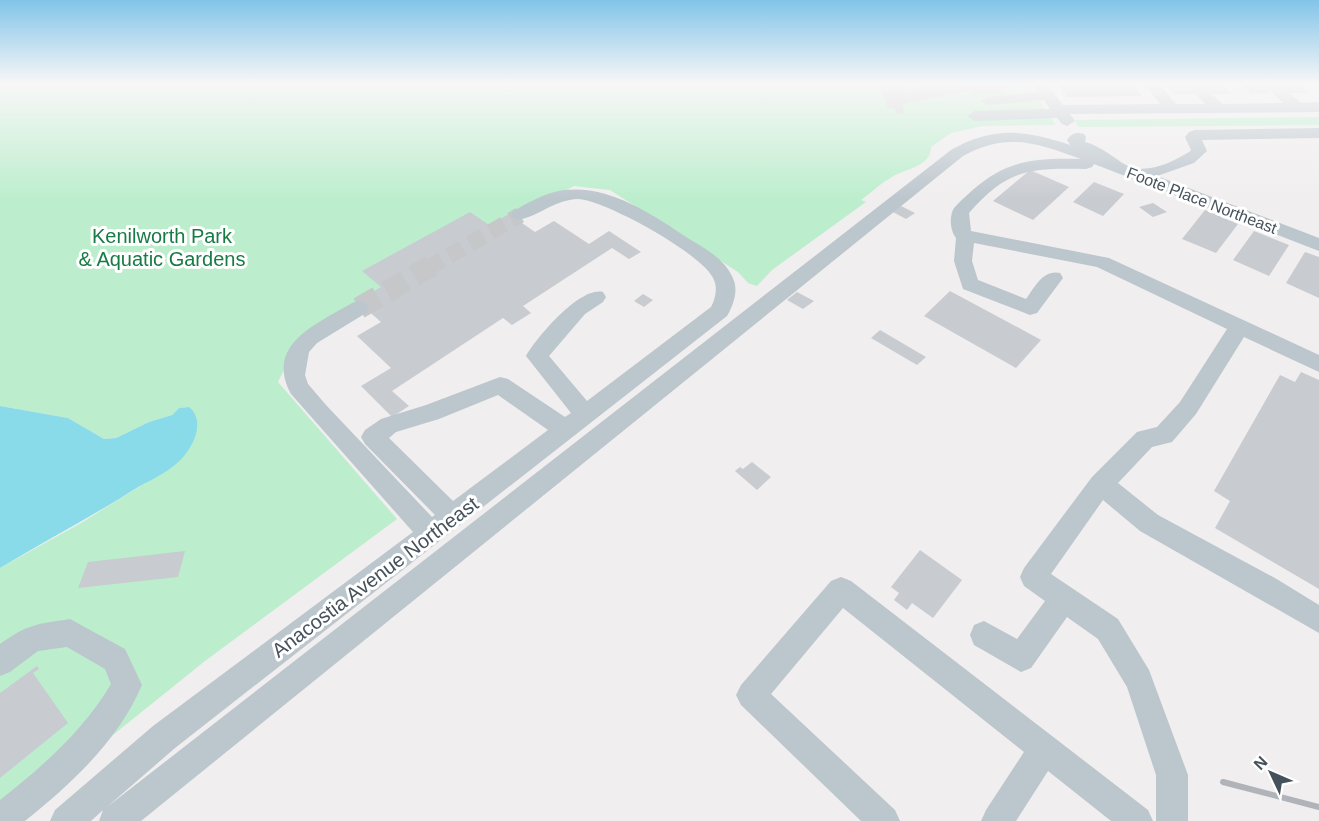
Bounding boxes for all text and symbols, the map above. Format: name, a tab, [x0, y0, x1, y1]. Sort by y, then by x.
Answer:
street label: Foote Place Northeast	[1124, 164, 1280, 237]
park label: Kenilworth Park & Aquatic Gardens	[79, 225, 245, 270]
street label: Anacostia Avenue Northeast	[268, 492, 483, 662]
north arrow	[1241, 743, 1301, 803]
text: N	[1250, 753, 1271, 773]

